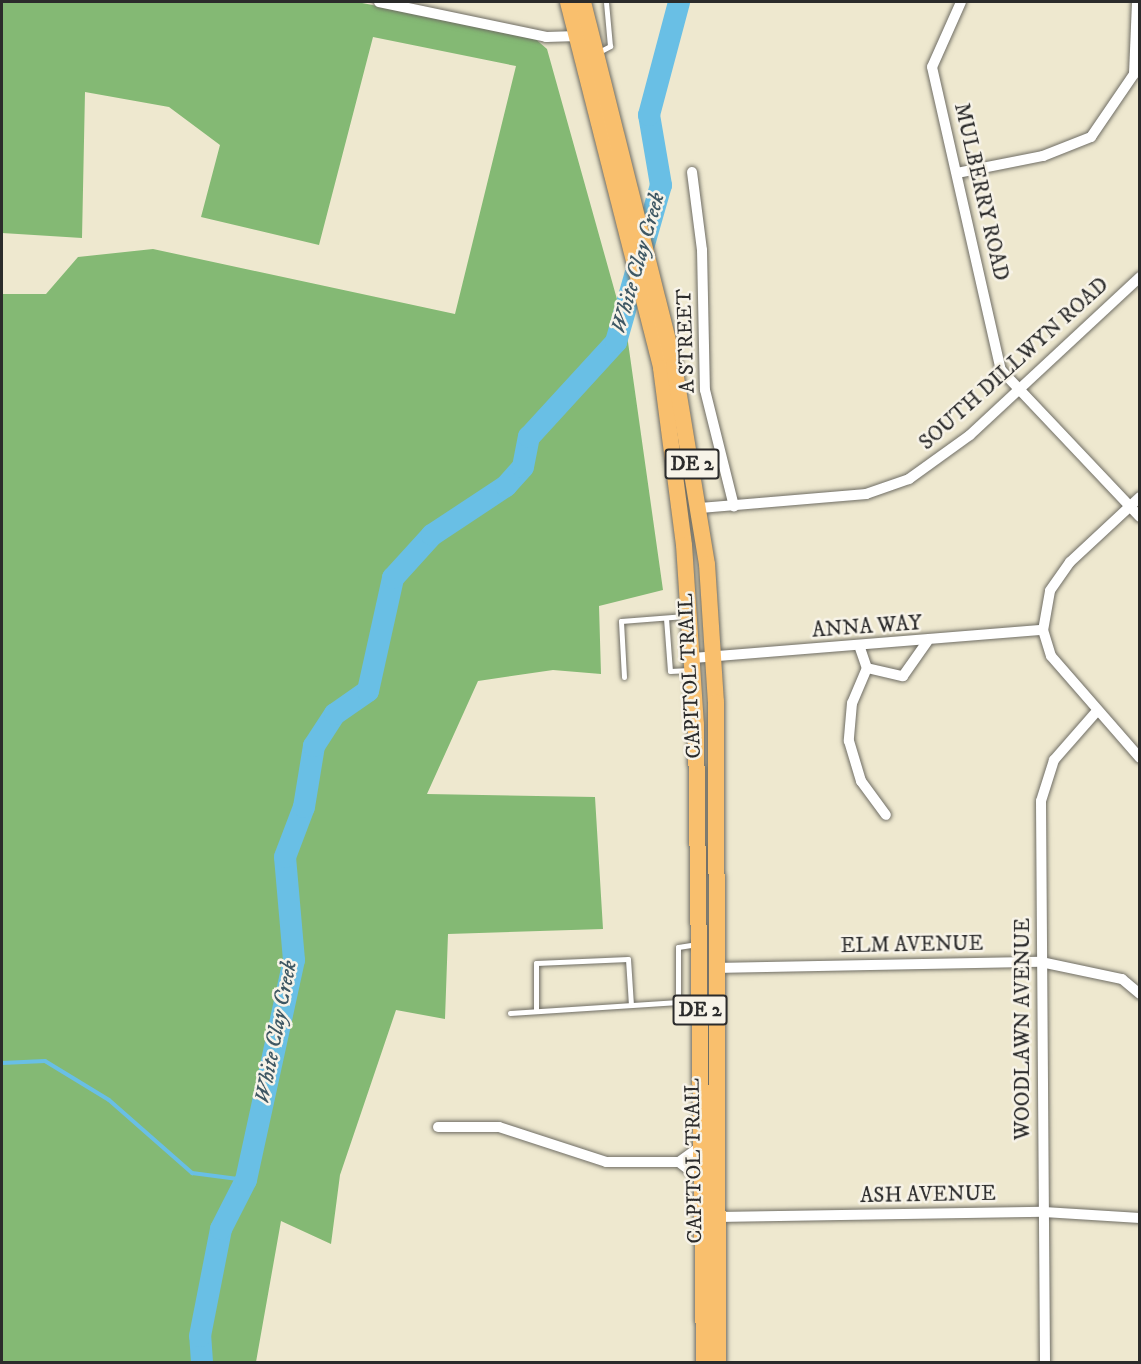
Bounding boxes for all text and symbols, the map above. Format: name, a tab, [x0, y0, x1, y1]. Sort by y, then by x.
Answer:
street label: MULBERRY ROAD	[948, 101, 1014, 283]
water label: White Clay Creek	[605, 189, 671, 337]
street label: SOUTH DILLWYN ROAD	[914, 272, 1114, 456]
street label: A STREET	[672, 288, 700, 394]
road number: DE 2	[664, 447, 720, 481]
street label: CAPITOL TRAIL	[673, 593, 707, 759]
street label: ANNA WAY	[811, 611, 923, 643]
street label: WOODLAWN AVENUE	[1010, 918, 1036, 1140]
street label: ELM AVENUE	[840, 931, 984, 959]
water label: White Clay Creek	[249, 958, 303, 1106]
road number: DE 2	[672, 993, 728, 1027]
street label: CAPITOL TRAIL	[680, 1078, 708, 1244]
street label: ASH AVENUE	[860, 1181, 996, 1209]

